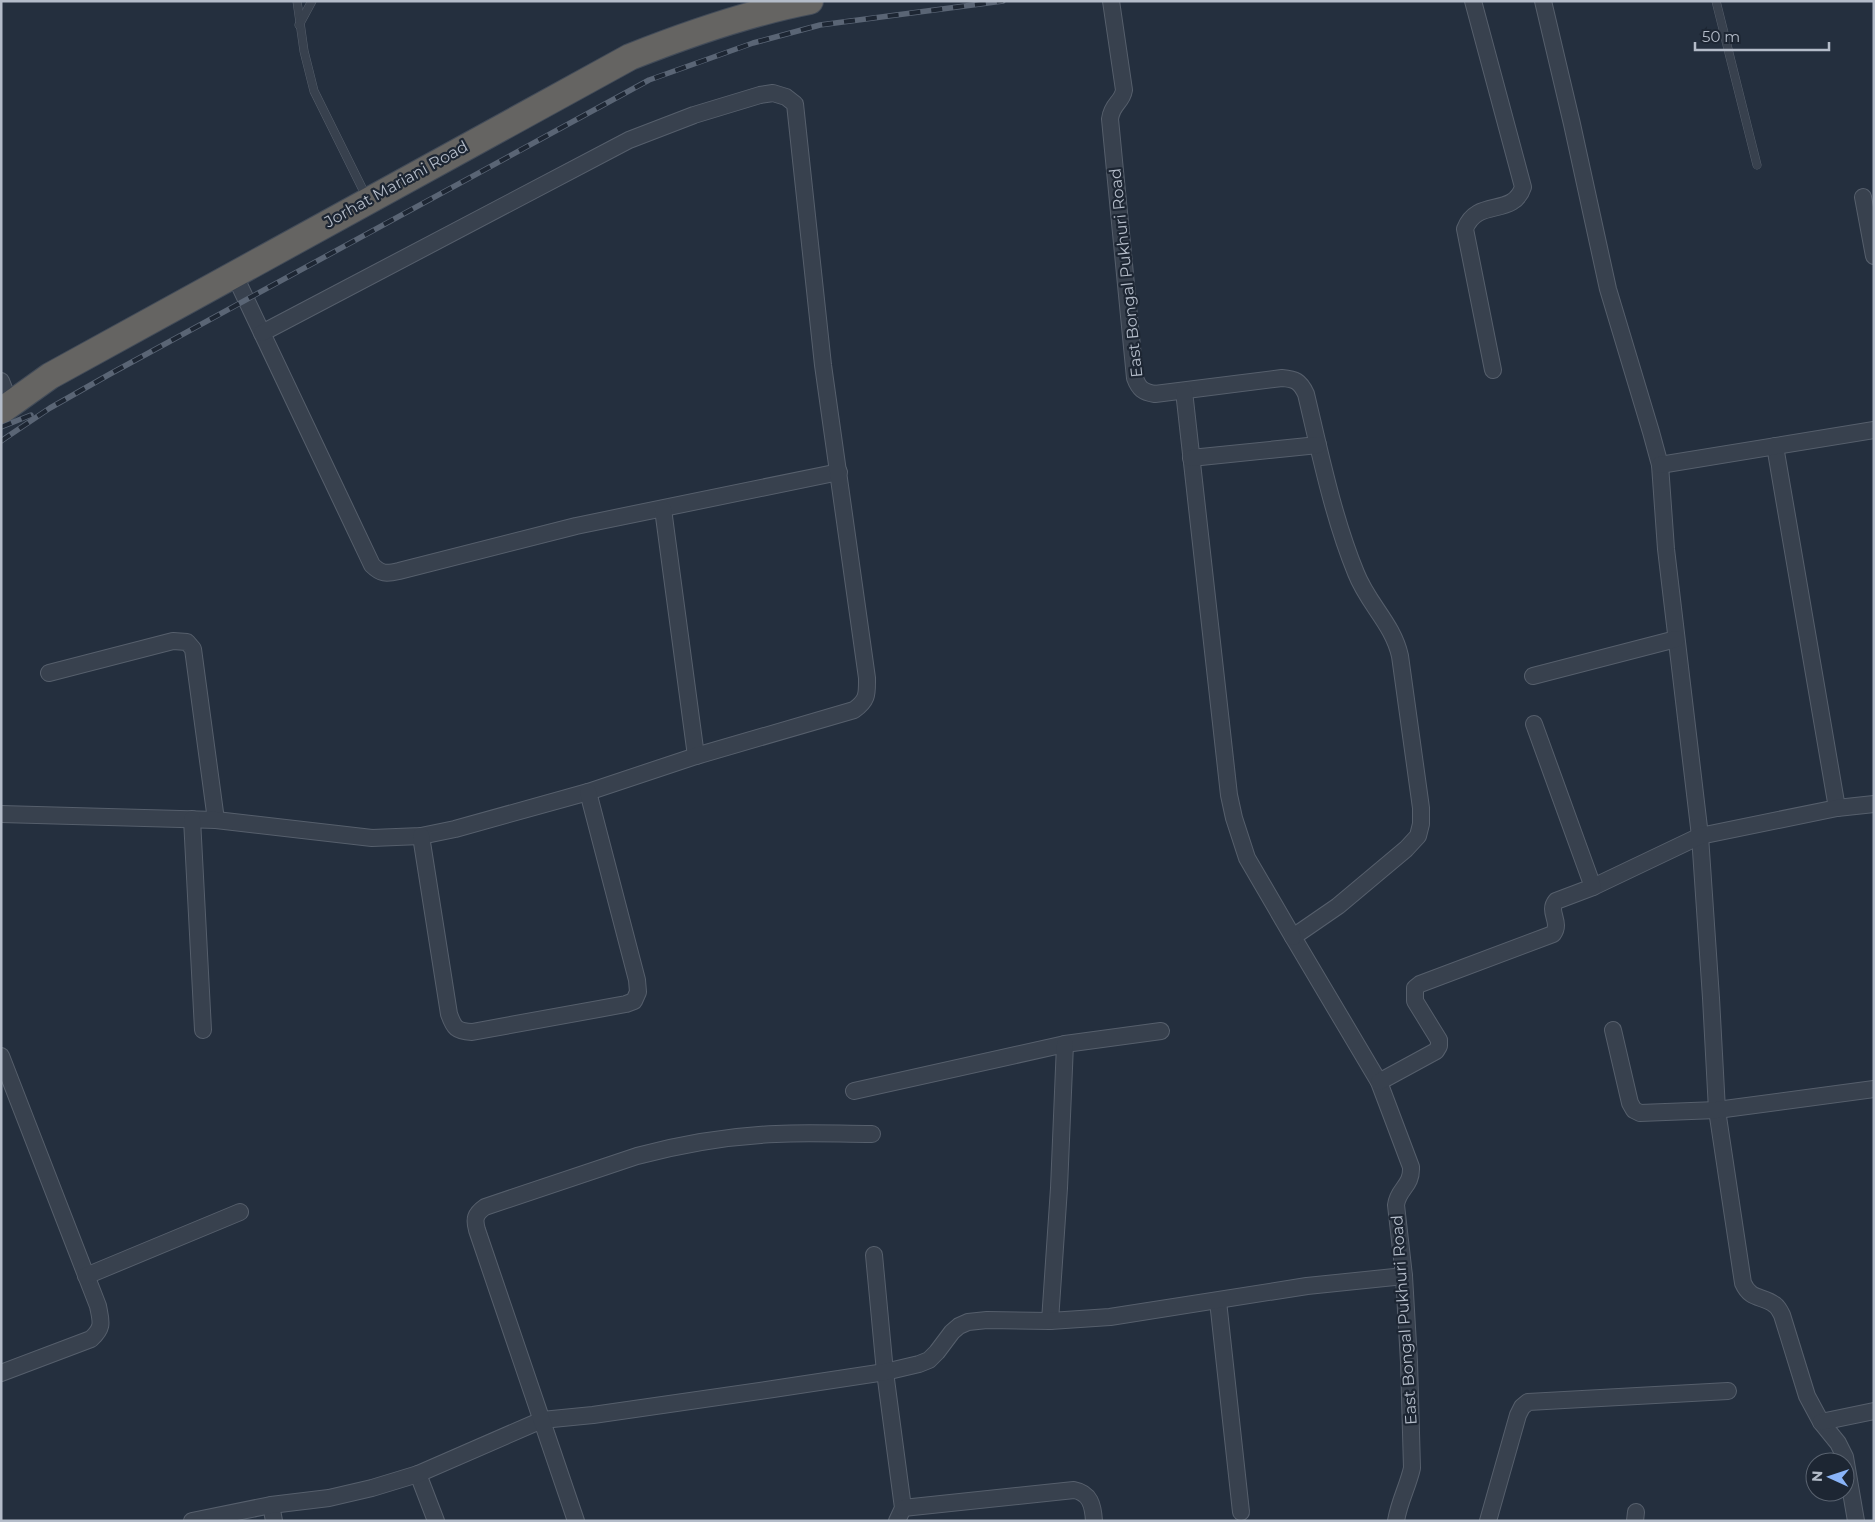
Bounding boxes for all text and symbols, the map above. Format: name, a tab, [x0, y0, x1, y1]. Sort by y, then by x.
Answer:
scale bar	[1695, 20, 1829, 52]
text: 50 m	[1702, 27, 1740, 46]
street label: Jorhat Mariani Road	[320, 137, 471, 232]
street label: East Bongal Pukhuri Road	[1106, 167, 1146, 379]
street label: East Bongal Pukhuri Road	[1387, 1214, 1421, 1426]
north arrow	[1805, 1452, 1855, 1502]
text: N	[1808, 1470, 1826, 1482]

